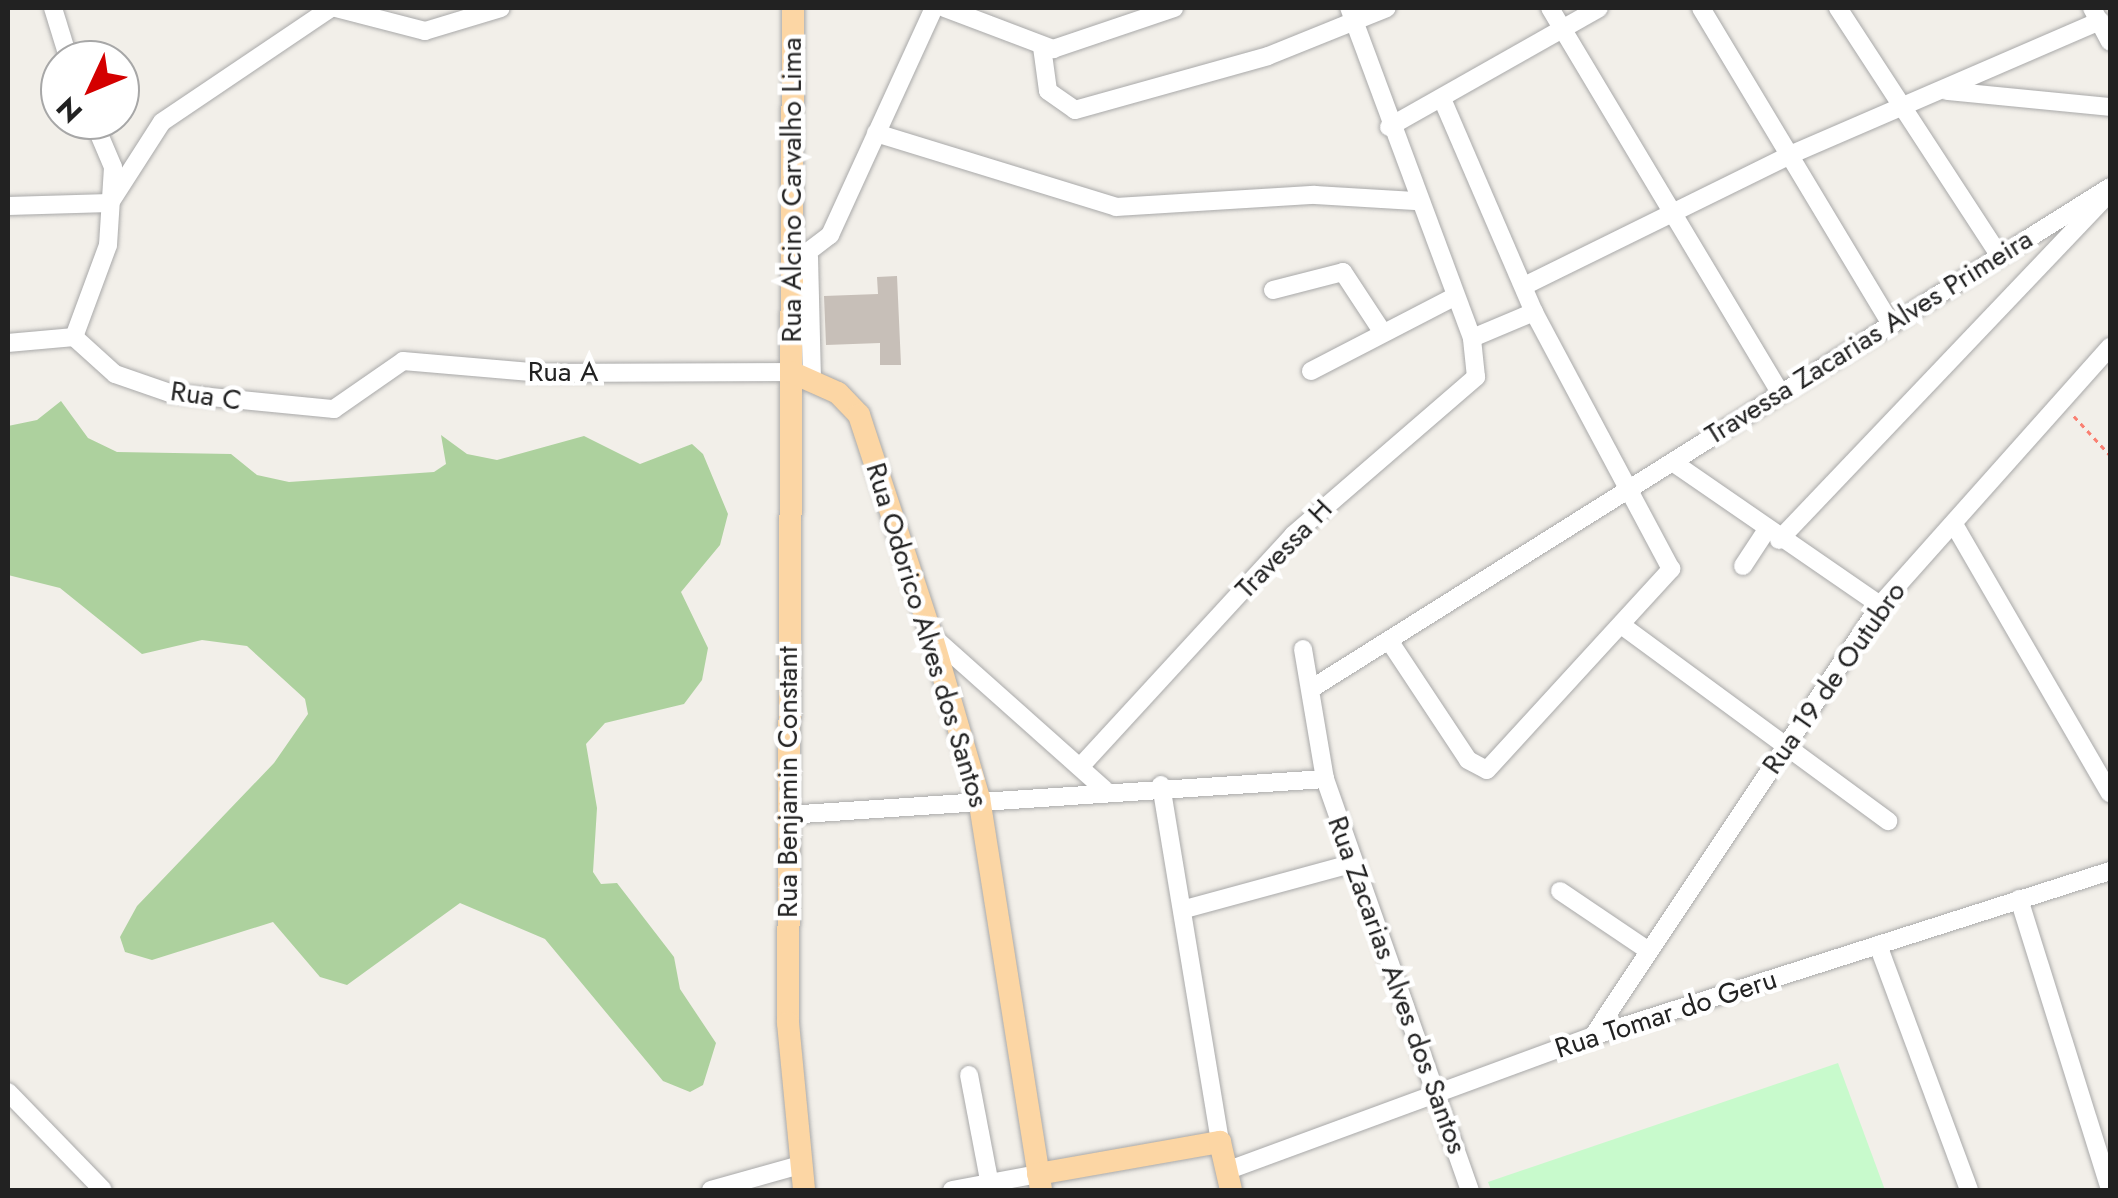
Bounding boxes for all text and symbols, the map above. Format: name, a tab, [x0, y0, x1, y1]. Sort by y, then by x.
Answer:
street label: Rua Alcino Carvalho Lima	[775, 37, 809, 343]
north arrow	[40, 40, 140, 140]
text: N	[47, 88, 92, 132]
street label: Travessa Zacarias Alves Primeira	[1699, 222, 2039, 452]
street label: Rua A	[528, 355, 598, 389]
street label: Rua C	[168, 374, 244, 418]
street label: Rua Odorico Alves dos Santos	[859, 459, 995, 811]
street label: Travessa H	[1229, 493, 1339, 605]
street label: Rua 19 de Outubro	[1755, 575, 1913, 781]
street label: Rua Benjamin Constant	[771, 646, 805, 918]
street label: Rua Zacarias Alves dos Santos	[1320, 812, 1474, 1158]
street label: Rua Tomar do Geru	[1551, 962, 1781, 1066]

